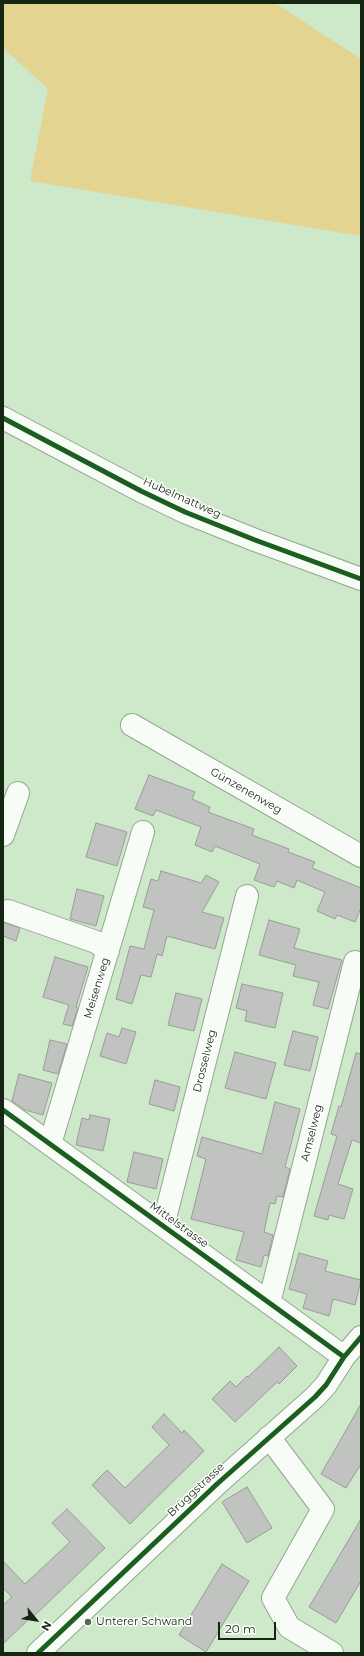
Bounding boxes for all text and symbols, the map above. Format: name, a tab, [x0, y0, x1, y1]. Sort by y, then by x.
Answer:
street label: Hubelmattweg	[141, 475, 223, 521]
street label: Günzenenweg	[208, 765, 284, 817]
street label: Meisenweg	[81, 956, 113, 1020]
street label: Drosselweg	[191, 1028, 219, 1094]
street label: Amselweg	[299, 1103, 325, 1163]
street label: Mittelstrasse	[147, 1199, 211, 1251]
street label: Brüggstrasse	[165, 1460, 227, 1520]
north arrow	[16, 1600, 56, 1640]
scale bar	[220, 1614, 278, 1640]
place label: Unterer Schwand	[96, 1615, 192, 1629]
marker: Unterer Schwand	[83, 1617, 93, 1627]
text: N	[38, 1619, 55, 1633]
text: 20 m	[225, 1621, 256, 1636]

